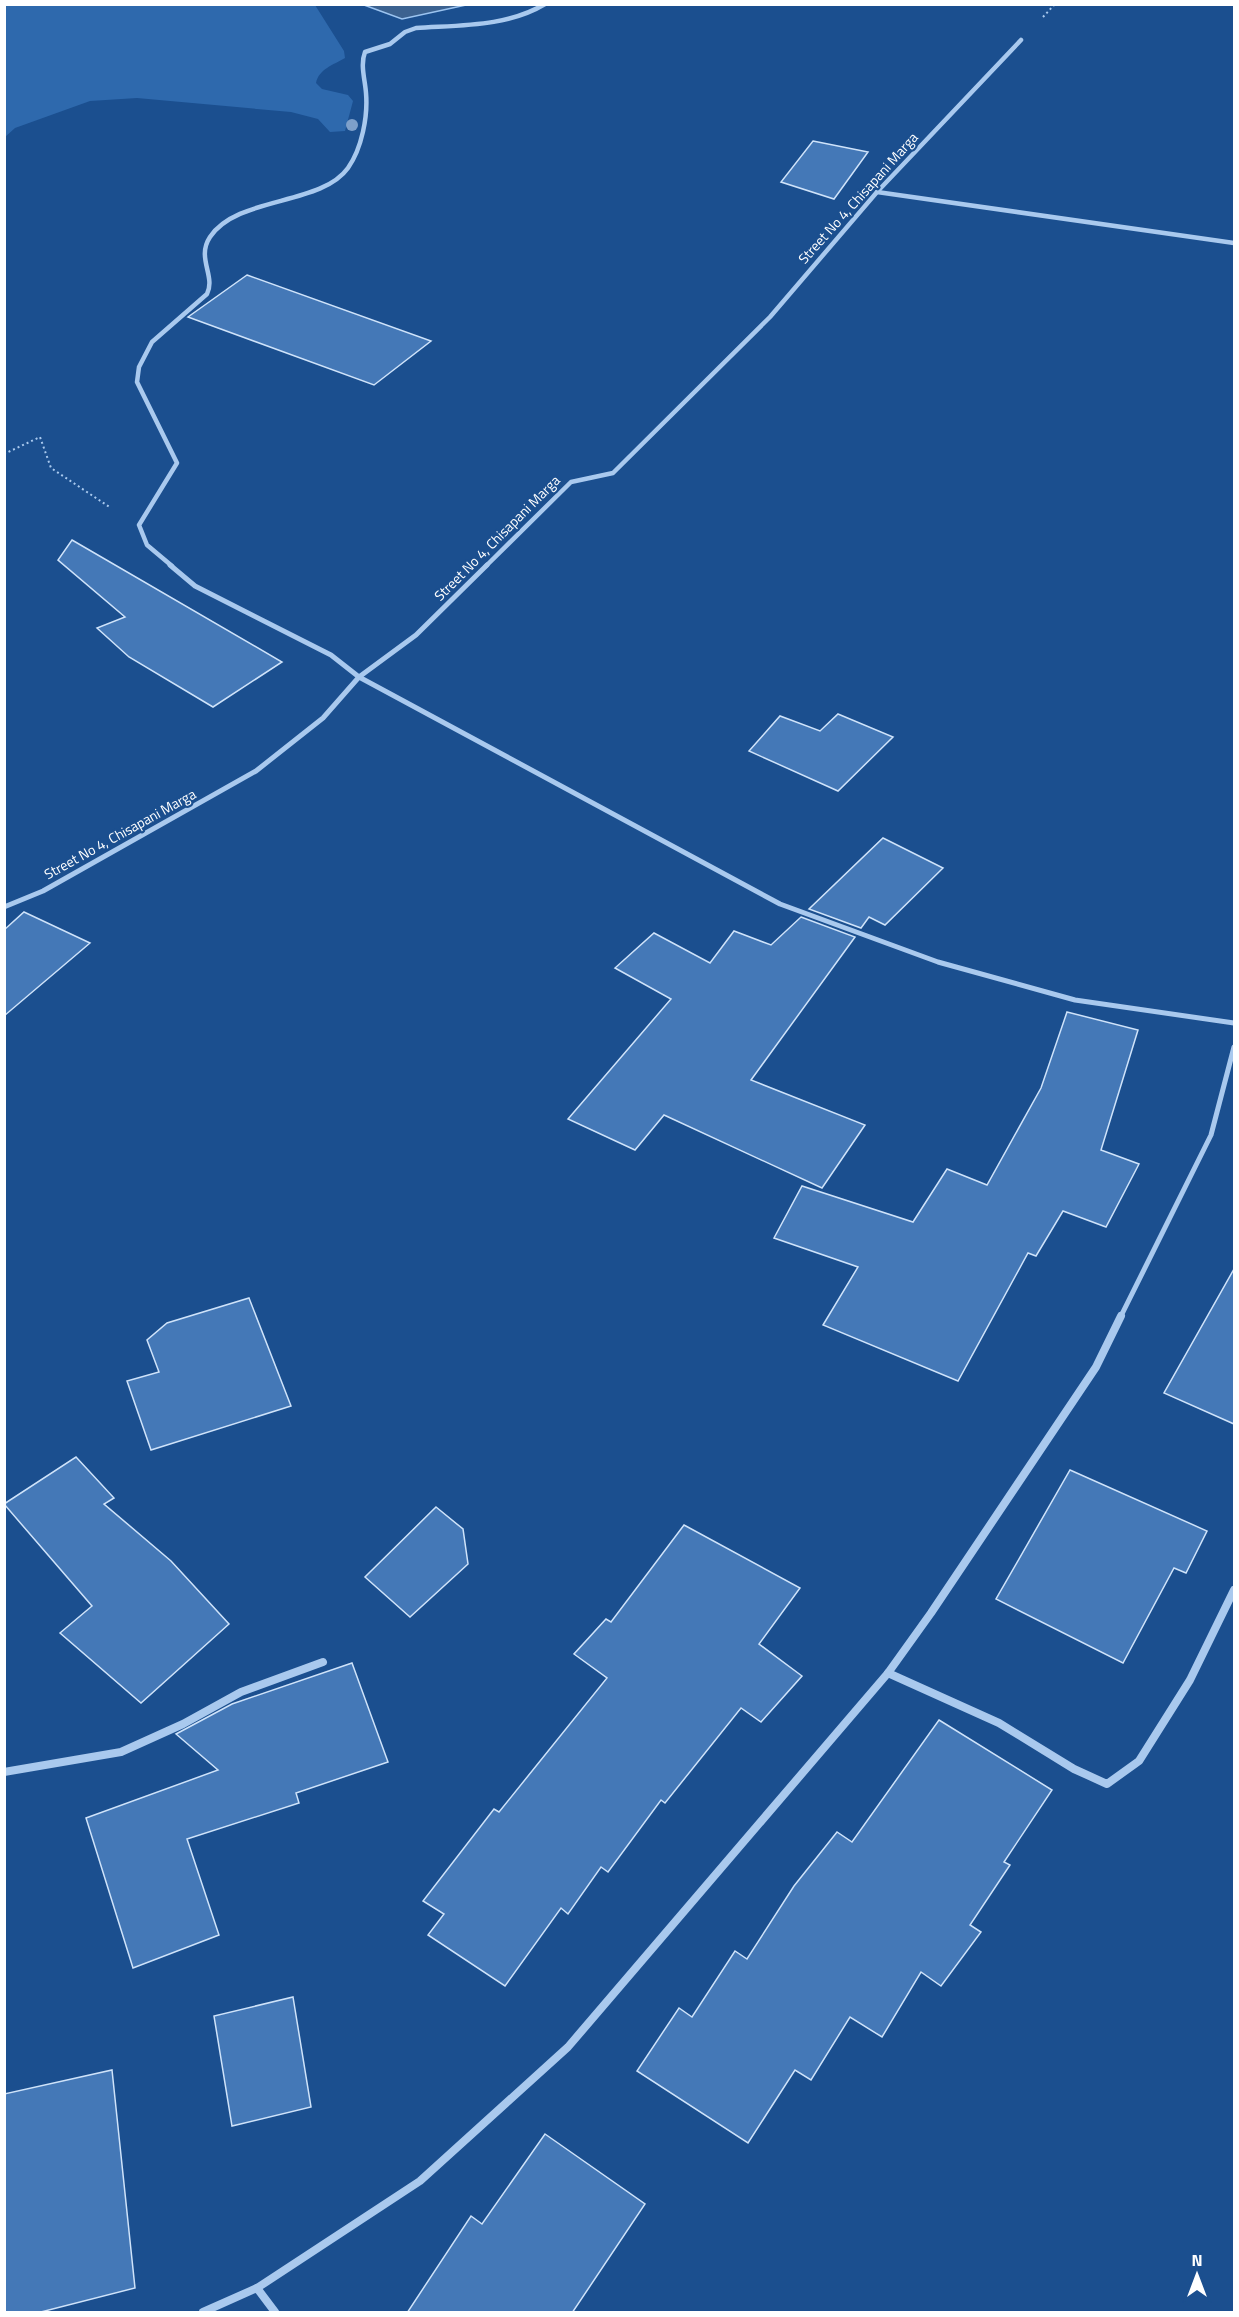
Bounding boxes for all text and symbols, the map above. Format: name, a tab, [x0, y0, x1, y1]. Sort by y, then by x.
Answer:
street label: Street No 4, Chisapani Marga	[793, 127, 923, 268]
street label: Street No 4, Chisapani Marga	[429, 470, 564, 605]
street label: Street No 4, Chisapani Marga	[40, 783, 199, 884]
north arrow	[1167, 2245, 1227, 2305]
text: N	[1191, 2248, 1203, 2272]

